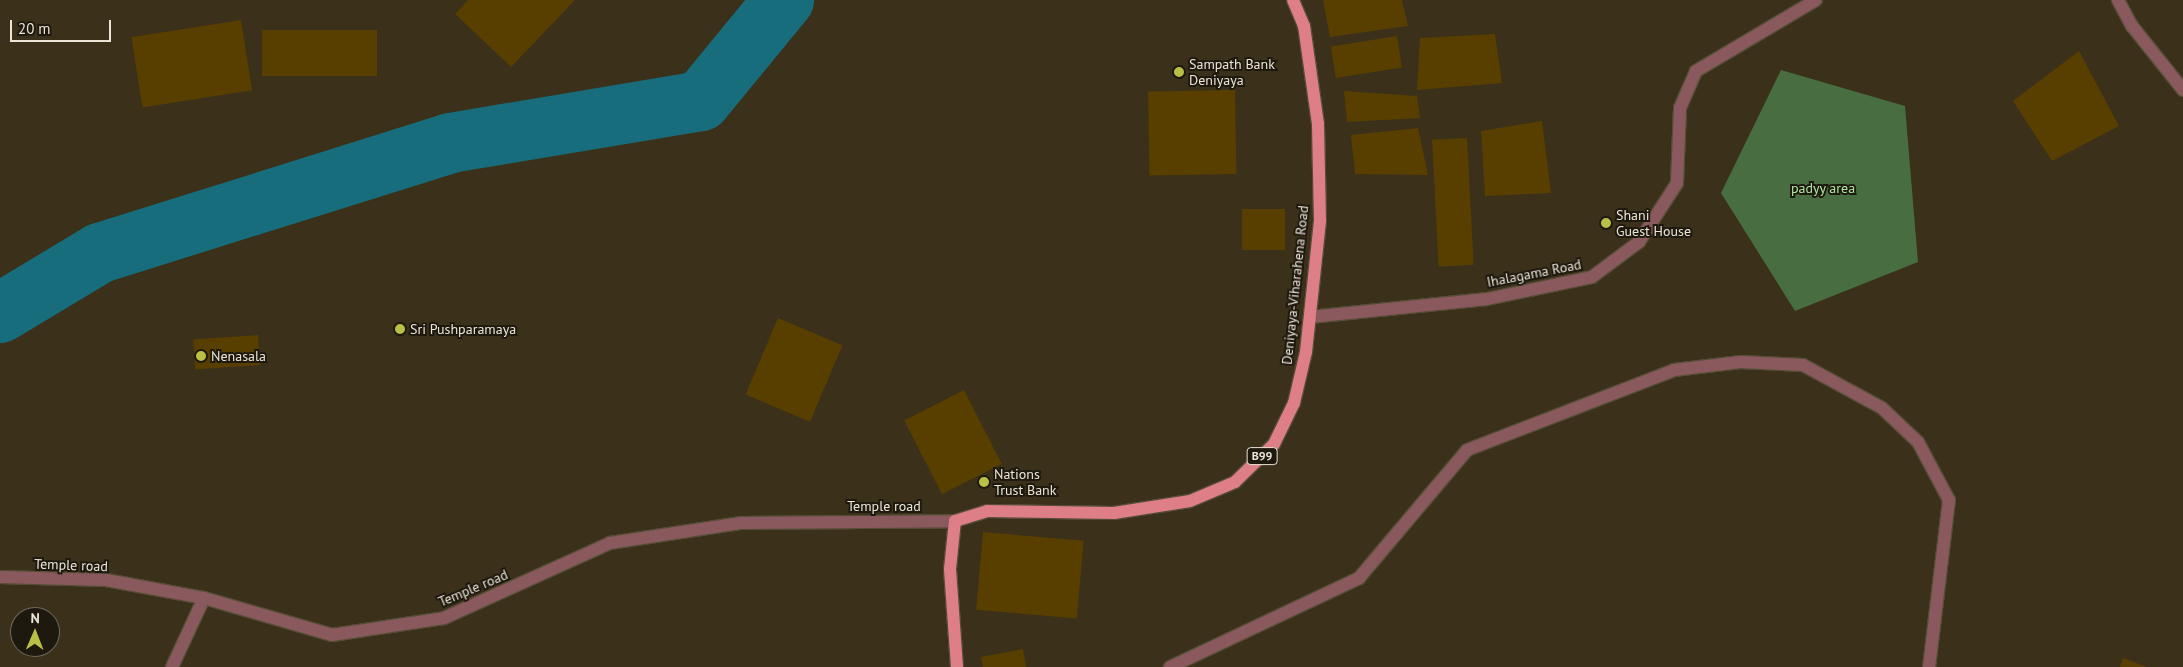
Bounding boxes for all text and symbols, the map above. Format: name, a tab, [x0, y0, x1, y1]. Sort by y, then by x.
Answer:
scale bar	[12, 10, 114, 42]
text: 20 m	[18, 19, 51, 38]
place label: Sampath Bank Deniyaya	[1189, 56, 1275, 88]
marker: Sampath Bank Deniyaya	[1173, 66, 1185, 78]
park label: padyy area	[1791, 180, 1855, 196]
street label: Deniyaya-Viharahena Road	[1278, 205, 1312, 365]
place label: Shani Guest House	[1616, 207, 1691, 240]
marker: Shani Guest House	[1600, 217, 1612, 229]
street label: Ihalagama Road	[1485, 256, 1583, 290]
place label: Sri Pushparamaya	[410, 321, 516, 337]
marker: Sri Pushparamaya	[394, 323, 406, 335]
place label: Nenasala	[211, 348, 266, 364]
marker: Nenasala	[195, 350, 207, 362]
road number: B99	[1246, 446, 1278, 466]
place label: Nations Trust Bank	[994, 466, 1056, 498]
marker: Nations Trust Bank	[978, 476, 990, 488]
street label: Temple road	[847, 498, 921, 514]
street label: Temple road	[34, 555, 108, 575]
street label: Temple road	[436, 566, 510, 610]
north arrow	[10, 607, 60, 657]
text: N	[30, 609, 40, 627]

